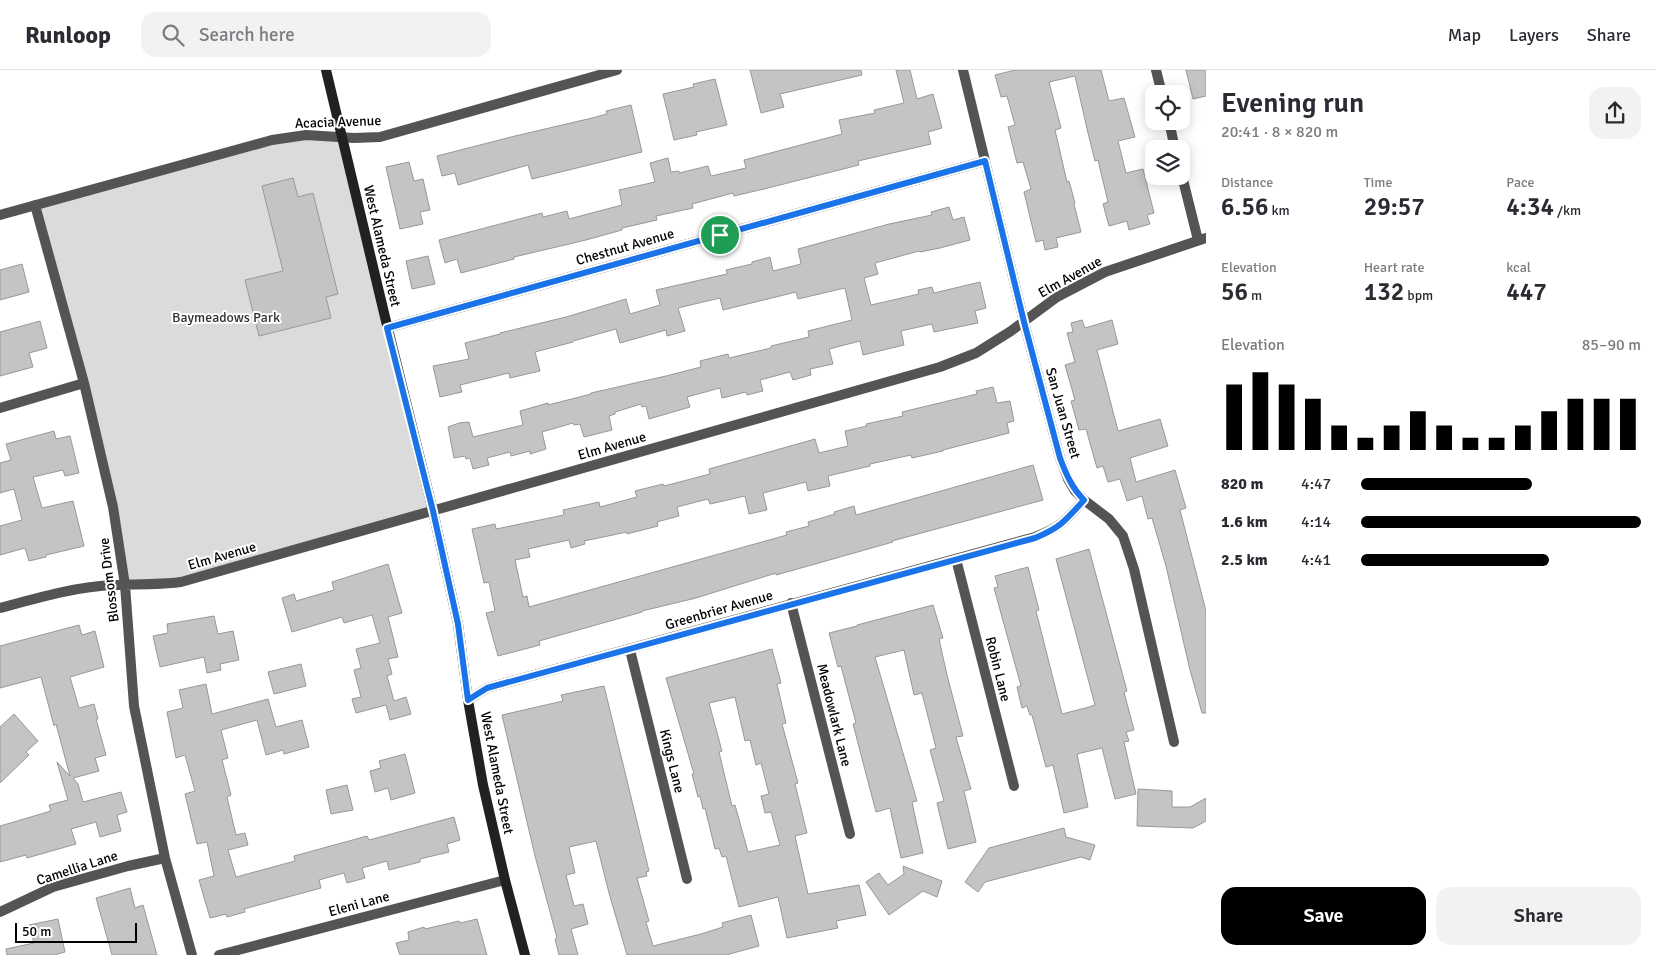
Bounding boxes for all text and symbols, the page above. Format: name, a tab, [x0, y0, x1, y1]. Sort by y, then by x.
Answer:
search box	[141, 12, 491, 57]
text: Runloop	[25, 20, 111, 50]
icon: search	[159, 21, 187, 49]
text: Search here	[199, 23, 295, 47]
text: Map	[1448, 24, 1481, 46]
text: Layers	[1509, 24, 1559, 46]
text: Share	[1587, 24, 1631, 46]
map controls	[1145, 85, 1190, 185]
button: locate	[1145, 85, 1190, 130]
text: Evening run	[1221, 86, 1364, 120]
button: share	[1589, 87, 1641, 139]
street label: Acacia Avenue	[294, 112, 382, 132]
text: 20:41 · 8 × 820 m	[1221, 122, 1338, 142]
button: layers	[1145, 140, 1190, 185]
text: Distance	[1221, 174, 1273, 191]
text: Time	[1364, 174, 1393, 191]
text: Pace	[1506, 174, 1535, 191]
street label: West Alameda Street	[360, 184, 404, 309]
text: 6.56	[1221, 191, 1268, 222]
text: 29:57	[1364, 191, 1425, 222]
text: 4:34	[1506, 191, 1554, 222]
text: km	[1268, 202, 1290, 219]
text: /km	[1554, 202, 1581, 219]
pin	[699, 214, 741, 256]
icon: arrive	[706, 221, 734, 249]
street label: Chestnut Avenue	[574, 225, 676, 269]
street label: Elm Avenue	[1035, 253, 1105, 301]
text: Elevation	[1221, 259, 1277, 276]
text: Heart rate	[1364, 259, 1424, 276]
text: kcal	[1506, 259, 1531, 276]
text: 56	[1221, 276, 1248, 307]
text: 132	[1364, 276, 1404, 307]
text: 447	[1506, 276, 1547, 307]
text: m	[1248, 287, 1262, 304]
text: bpm	[1404, 287, 1433, 304]
park label: Baymeadows Park	[172, 309, 280, 326]
text: Elevation	[1221, 335, 1285, 355]
text: 85–90 m	[1582, 335, 1641, 355]
street label: San Juan Street	[1042, 366, 1084, 461]
street label: Elm Avenue	[576, 428, 648, 464]
text: 820 m	[1221, 474, 1263, 494]
text: 4:47	[1301, 474, 1331, 494]
text: 1.6 km	[1221, 512, 1268, 532]
text: 4:14	[1301, 512, 1331, 532]
street label: Blossom Drive	[95, 537, 123, 623]
street label: Elm Avenue	[186, 538, 258, 574]
text: 2.5 km	[1221, 550, 1268, 570]
text: 4:41	[1301, 550, 1331, 570]
street label: Greenbrier Avenue	[663, 587, 775, 633]
street label: Robin Lane	[982, 635, 1014, 703]
street label: Meadowlark Lane	[813, 662, 855, 768]
street label: West Alameda Street	[477, 710, 517, 836]
street label: Kings Lane	[656, 727, 688, 795]
street label: Camellia Lane	[34, 847, 120, 889]
button: Save	[1221, 887, 1426, 945]
button: Share	[1436, 887, 1641, 945]
street label: Eleni Lane	[327, 888, 391, 920]
scale bar	[15, 920, 138, 943]
text: 50 m	[22, 923, 51, 940]

